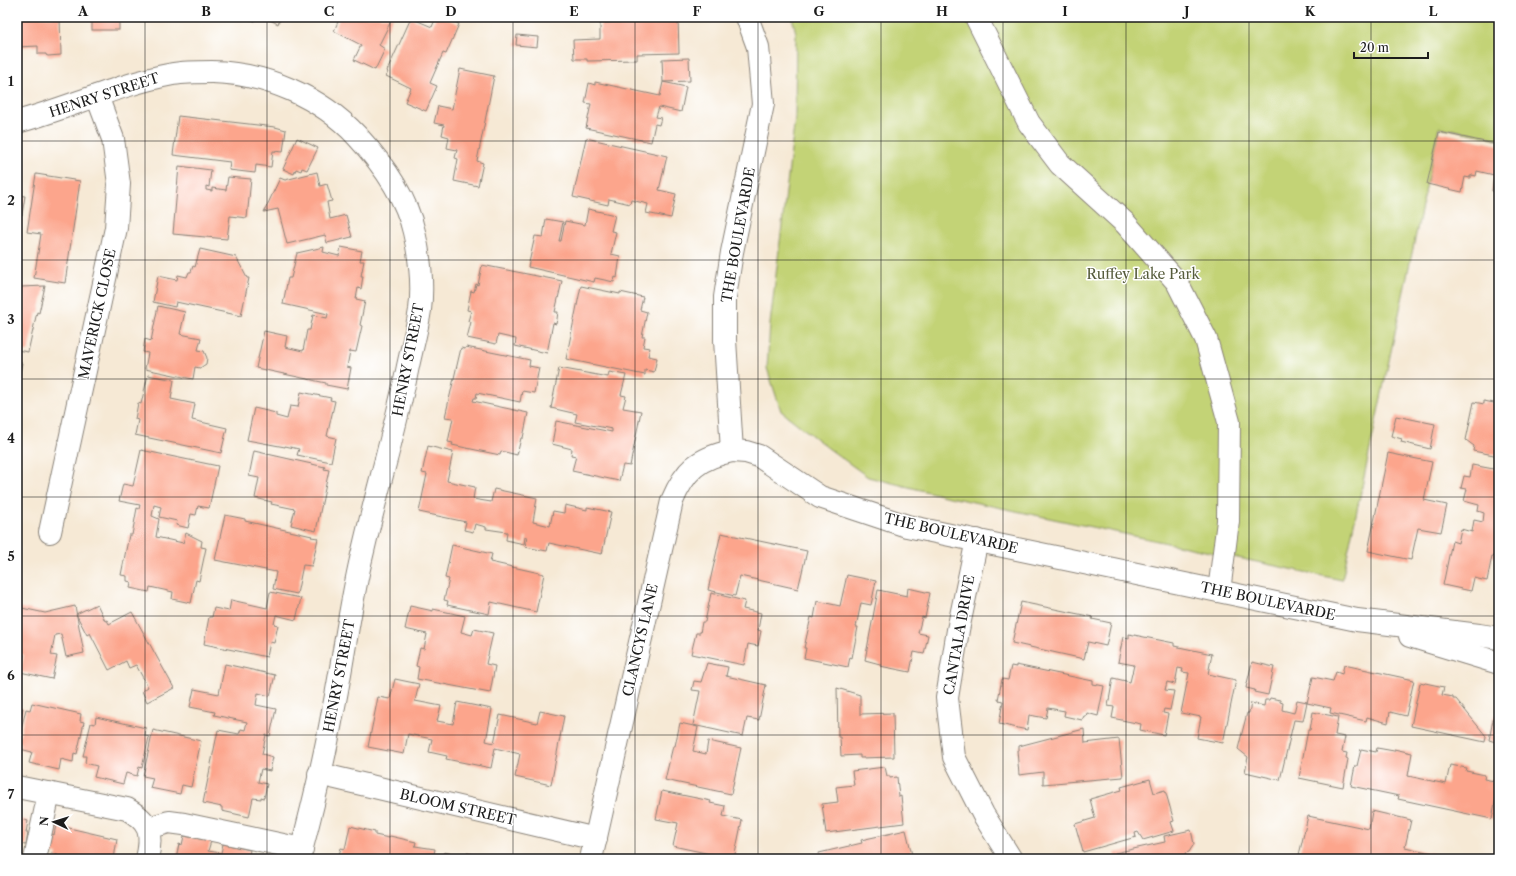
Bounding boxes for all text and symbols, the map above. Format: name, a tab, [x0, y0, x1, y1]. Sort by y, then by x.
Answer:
text: A	[77, 3, 89, 19]
text: B	[201, 3, 211, 19]
text: C	[324, 3, 334, 19]
text: D	[445, 3, 457, 19]
text: E	[569, 3, 579, 19]
text: F	[693, 3, 702, 19]
text: G	[813, 3, 825, 19]
text: H	[936, 3, 948, 19]
text: I	[1062, 3, 1068, 19]
text: J	[1182, 3, 1190, 19]
text: K	[1305, 3, 1316, 19]
text: L	[1429, 3, 1438, 19]
scale bar	[1354, 34, 1428, 60]
text: 20 m	[1360, 40, 1389, 55]
street label: HENRY STREET	[47, 69, 162, 121]
text: 1	[8, 73, 14, 89]
street label: THE BOULEVARDE	[717, 166, 759, 304]
text: 2	[7, 192, 15, 208]
street label: MAVERICK CLOSE	[74, 247, 120, 381]
park label: Ruffey Lake Park	[1086, 265, 1200, 283]
street label: HENRY STREET	[388, 301, 428, 418]
text: 3	[7, 311, 15, 327]
text: 4	[7, 430, 15, 446]
street label: THE BOULEVARDE	[882, 509, 1020, 557]
text: 5	[7, 548, 15, 564]
street label: CANTALA DRIVE	[940, 573, 978, 697]
street label: THE BOULEVARDE	[1199, 578, 1337, 624]
street label: CLANCYS LANE	[618, 582, 662, 698]
street label: HENRY STREET	[319, 617, 359, 734]
text: 6	[7, 667, 15, 683]
street label: BLOOM STREET	[398, 785, 518, 829]
text: 7	[8, 786, 15, 802]
north arrow	[34, 802, 74, 842]
text: N	[37, 816, 51, 827]

